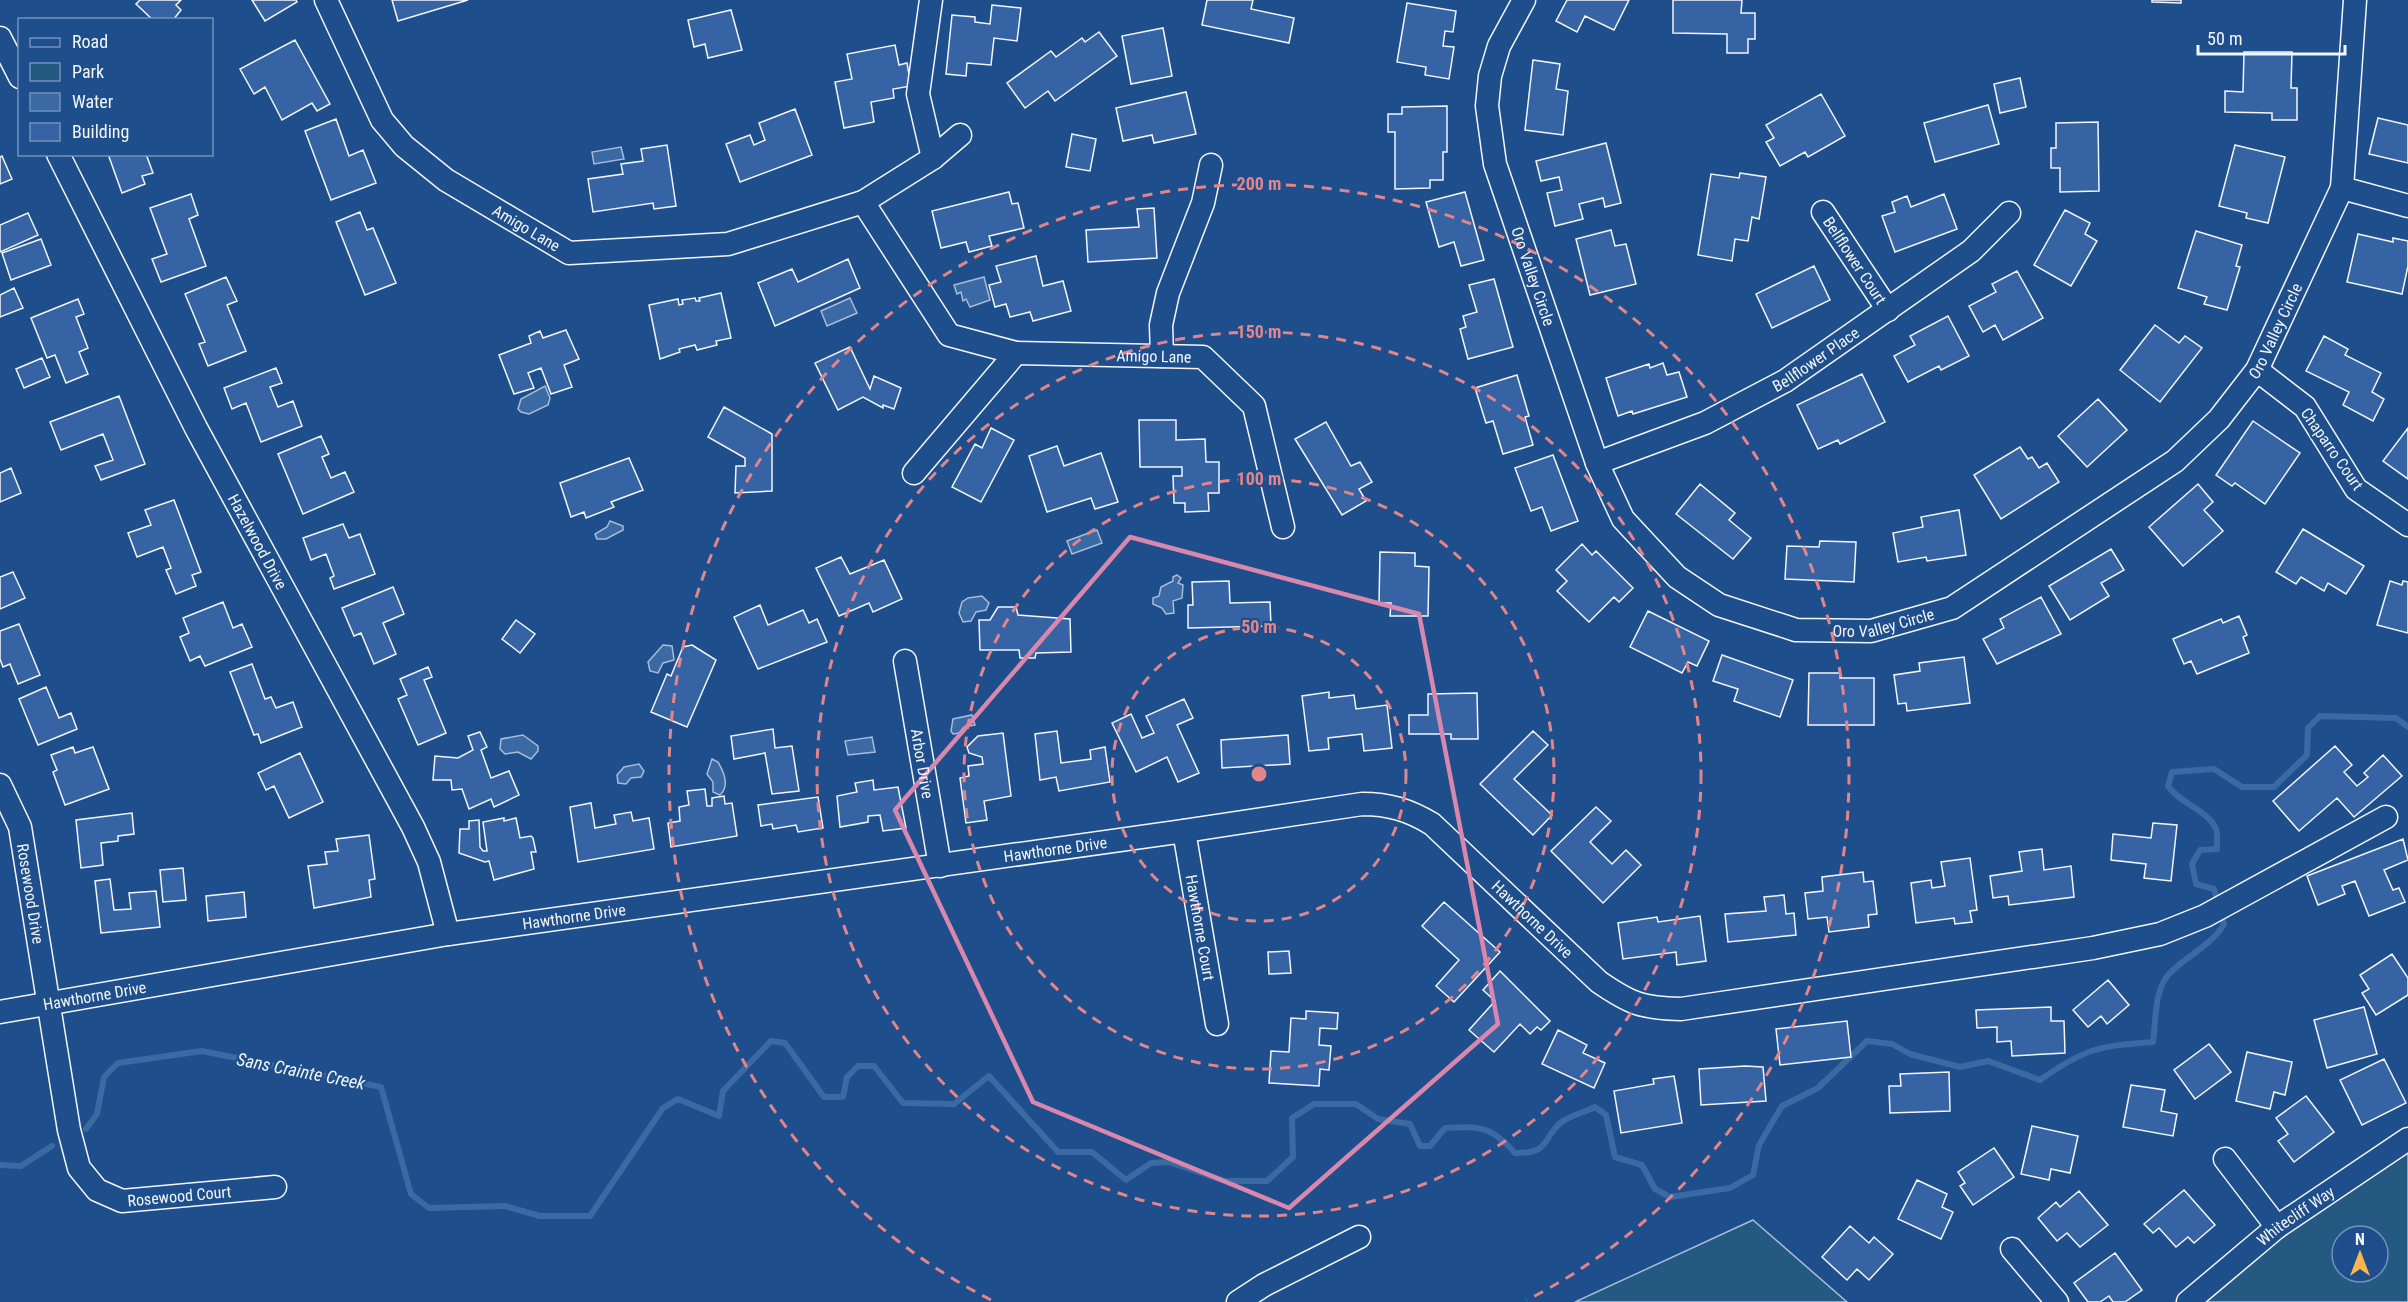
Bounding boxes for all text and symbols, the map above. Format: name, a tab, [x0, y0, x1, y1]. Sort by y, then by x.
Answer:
legend	[18, 18, 213, 156]
scale bar	[2198, 18, 2345, 56]
text: 50 m	[2207, 28, 2242, 49]
text: Road	[72, 31, 108, 52]
text: Park	[72, 61, 104, 82]
text: Water	[72, 91, 114, 112]
text: Building	[72, 121, 129, 142]
text: 200 m	[1237, 173, 1281, 194]
street label: Amigo Lane	[489, 200, 564, 255]
street label: Bellflower Court	[1819, 213, 1891, 308]
street label: Oro Valley Circle	[1508, 224, 1559, 328]
street label: Oro Valley Circle	[2244, 280, 2306, 383]
text: 150 m	[1237, 321, 1281, 342]
street label: Bellflower Place	[1769, 323, 1863, 396]
street label: Amigo Lane	[1116, 346, 1192, 366]
street label: Chaparro Court	[2297, 404, 2368, 494]
text: 100 m	[1237, 468, 1281, 489]
street label: Hazelwood Drive	[224, 491, 291, 592]
street label: Oro Valley Circle	[1832, 604, 1936, 641]
text: 50 m	[1241, 616, 1277, 637]
street label: Arbor Drive	[907, 727, 938, 800]
centre of rings	[1249, 764, 1269, 784]
street label: Hawthorne Drive	[1002, 832, 1108, 866]
street label: Rosewood Drive	[13, 842, 48, 945]
street label: Hawthorne Court	[1182, 873, 1219, 982]
street label: Hawthorne Drive	[1488, 876, 1577, 962]
street label: Hawthorne Drive	[521, 900, 627, 933]
street label: Hawthorne Drive	[42, 977, 148, 1014]
water label: Sans Crainte Creek	[235, 1048, 368, 1094]
street label: Rosewood Court	[126, 1182, 232, 1210]
street label: Whitecliff Way	[2253, 1182, 2338, 1250]
north arrow	[2330, 1224, 2390, 1284]
text: N	[2355, 1230, 2365, 1249]

